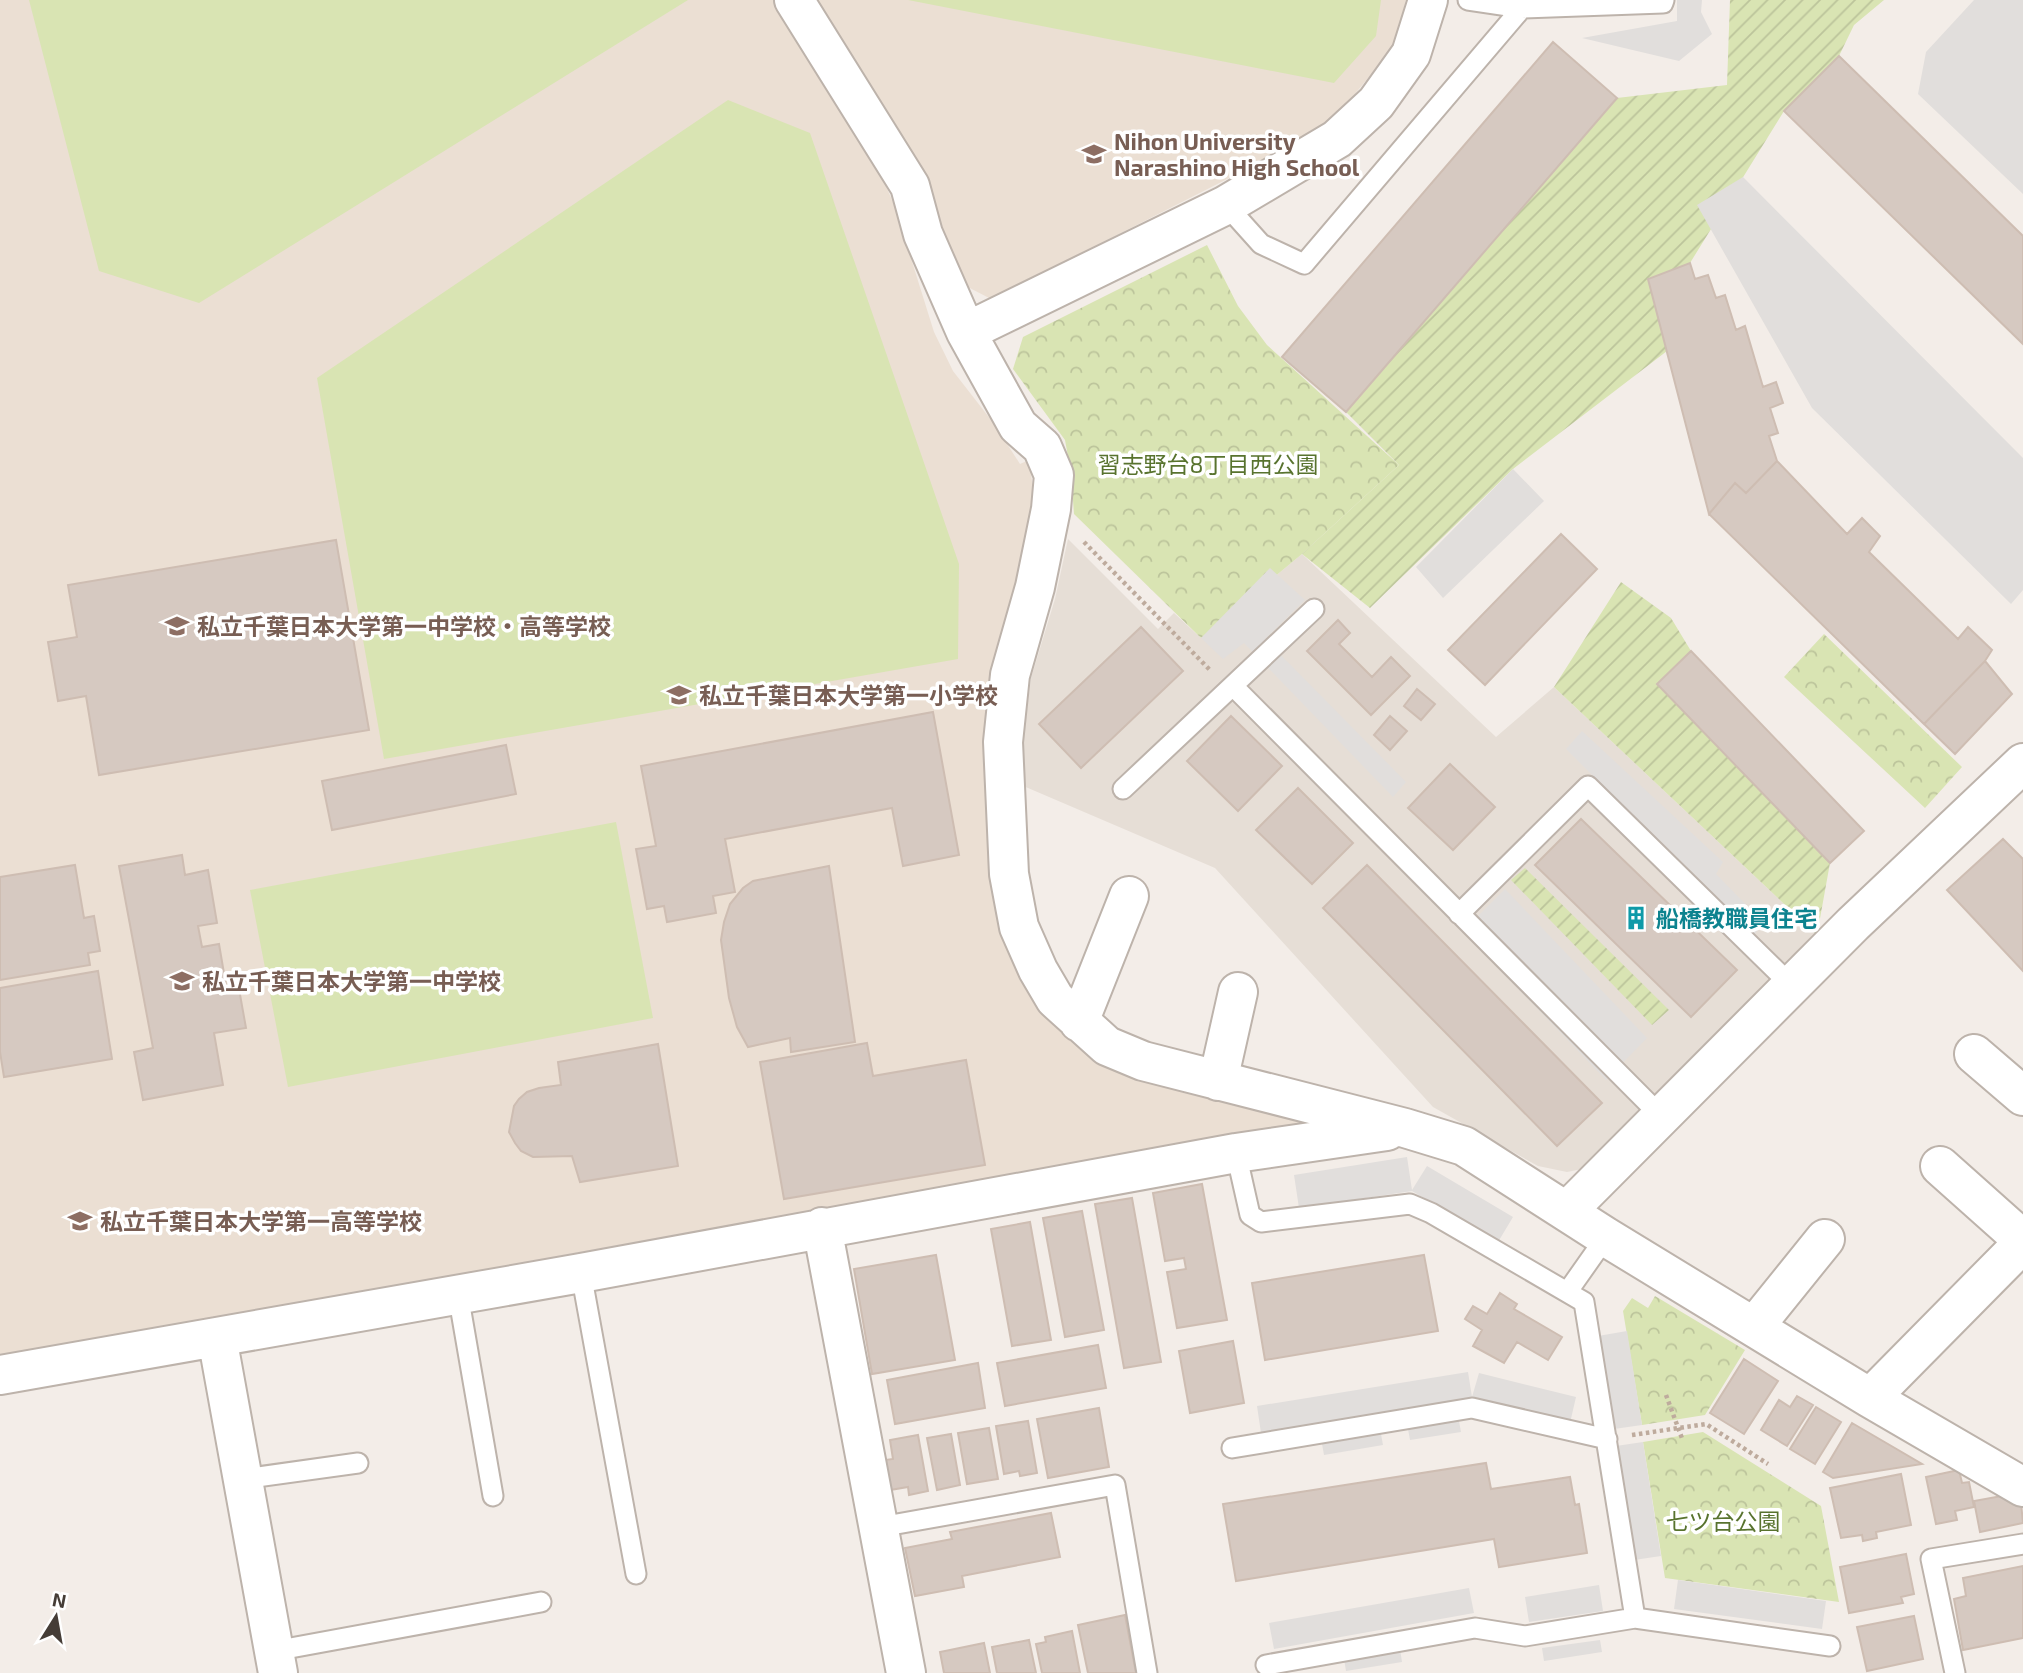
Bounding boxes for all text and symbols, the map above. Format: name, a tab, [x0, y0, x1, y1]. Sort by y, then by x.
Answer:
place label: Nihon University Narashino High School	[1114, 127, 1360, 181]
school or university icon: Nihon University Narashino High School	[1080, 140, 1108, 168]
park label: 習志野台8丁目西公園	[1098, 450, 1318, 478]
school or university icon: 私立千葉日本大学第一中学校・高等学校	[163, 612, 191, 640]
place label: 私立千葉日本大学第一中学校・高等学校	[197, 612, 611, 640]
school or university icon: 私立千葉日本大学第一小学校	[665, 681, 693, 709]
place label: 私立千葉日本大学第一小学校	[699, 681, 998, 709]
building icon: 船橋教職員住宅	[1622, 904, 1650, 932]
place label: 船橋教職員住宅	[1656, 904, 1817, 932]
school or university icon: 私立千葉日本大学第一中学校	[168, 967, 196, 995]
place label: 私立千葉日本大学第一中学校	[202, 967, 501, 995]
school or university icon: 私立千葉日本大学第一高等学校	[66, 1207, 94, 1235]
place label: 私立千葉日本大学第一高等学校	[100, 1207, 422, 1235]
park label: 七ツ台公園	[1666, 1507, 1781, 1535]
north arrow	[21, 1582, 91, 1652]
text: N	[50, 1587, 68, 1612]

